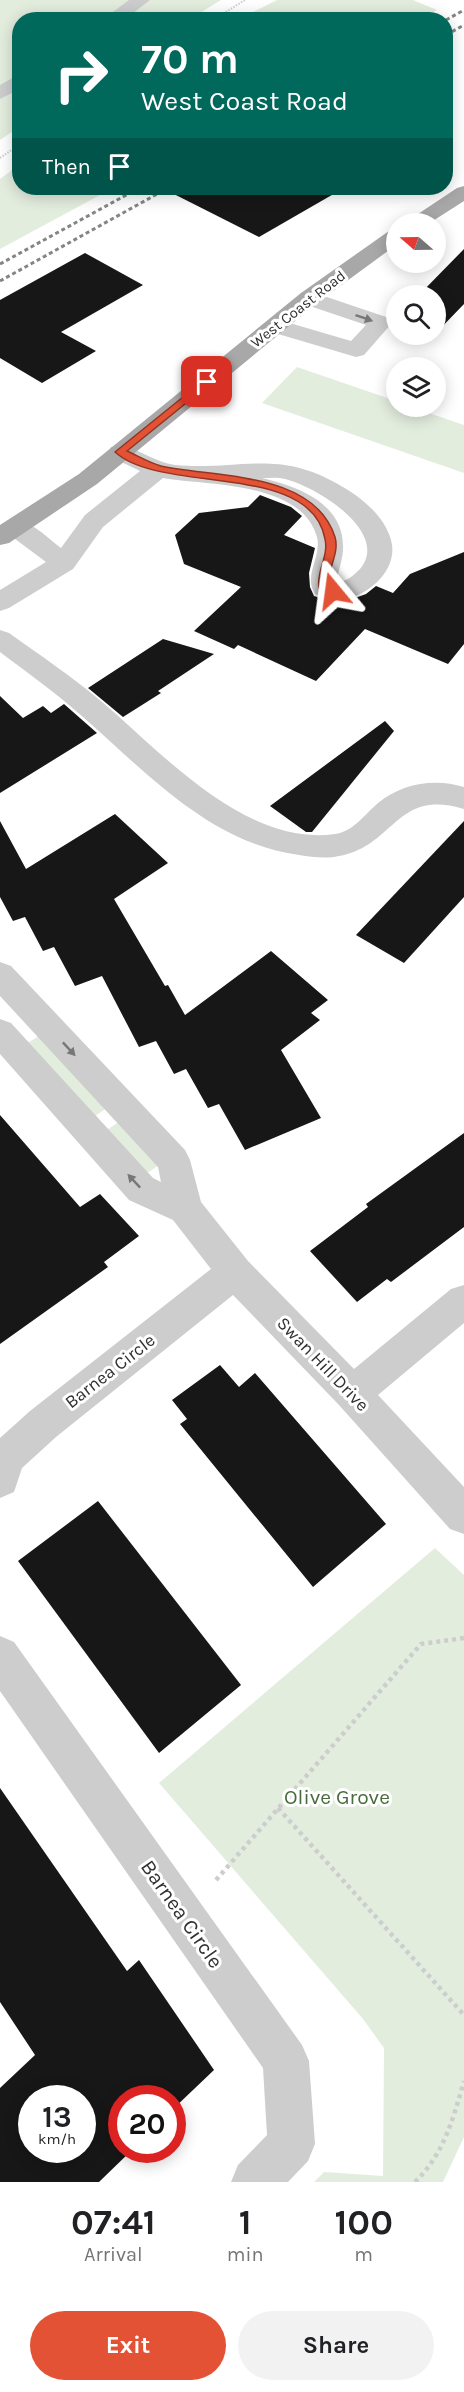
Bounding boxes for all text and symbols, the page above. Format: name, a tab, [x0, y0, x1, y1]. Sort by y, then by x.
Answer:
text: 70 m	[141, 34, 239, 84]
icon: right	[42, 36, 120, 114]
text: West Coast Road	[141, 85, 348, 117]
icon: arrive	[103, 150, 136, 183]
text: Then	[42, 154, 91, 180]
north arrow	[386, 213, 446, 273]
map controls	[386, 213, 446, 417]
street label: West Coast Road	[247, 267, 349, 351]
button: search	[386, 285, 446, 345]
one-way arrow	[355, 313, 373, 323]
pin	[181, 356, 232, 407]
button: layers	[386, 357, 446, 417]
icon: arrive	[190, 365, 223, 398]
position arrow	[301, 559, 365, 623]
one-way arrow	[62, 1041, 76, 1056]
one-way arrow	[128, 1174, 141, 1189]
street label: Swan Hill Drive	[272, 1312, 374, 1416]
street label: Barnea Circle	[61, 1329, 159, 1413]
park label: Olive Grove	[284, 1785, 390, 1809]
street label: Barnea Circle	[136, 1855, 228, 1973]
speed limit sign: 20	[108, 2085, 186, 2163]
text: 13	[42, 2099, 72, 2135]
text: km/h	[38, 2130, 76, 2148]
text: 07:41	[71, 2201, 156, 2243]
text: 1	[239, 2201, 252, 2243]
text: 100	[335, 2201, 393, 2243]
text: Arrival	[84, 2243, 143, 2266]
text: min	[227, 2243, 263, 2266]
text: m	[354, 2243, 373, 2266]
button: Exit	[30, 2311, 226, 2380]
button: Share	[238, 2311, 434, 2380]

